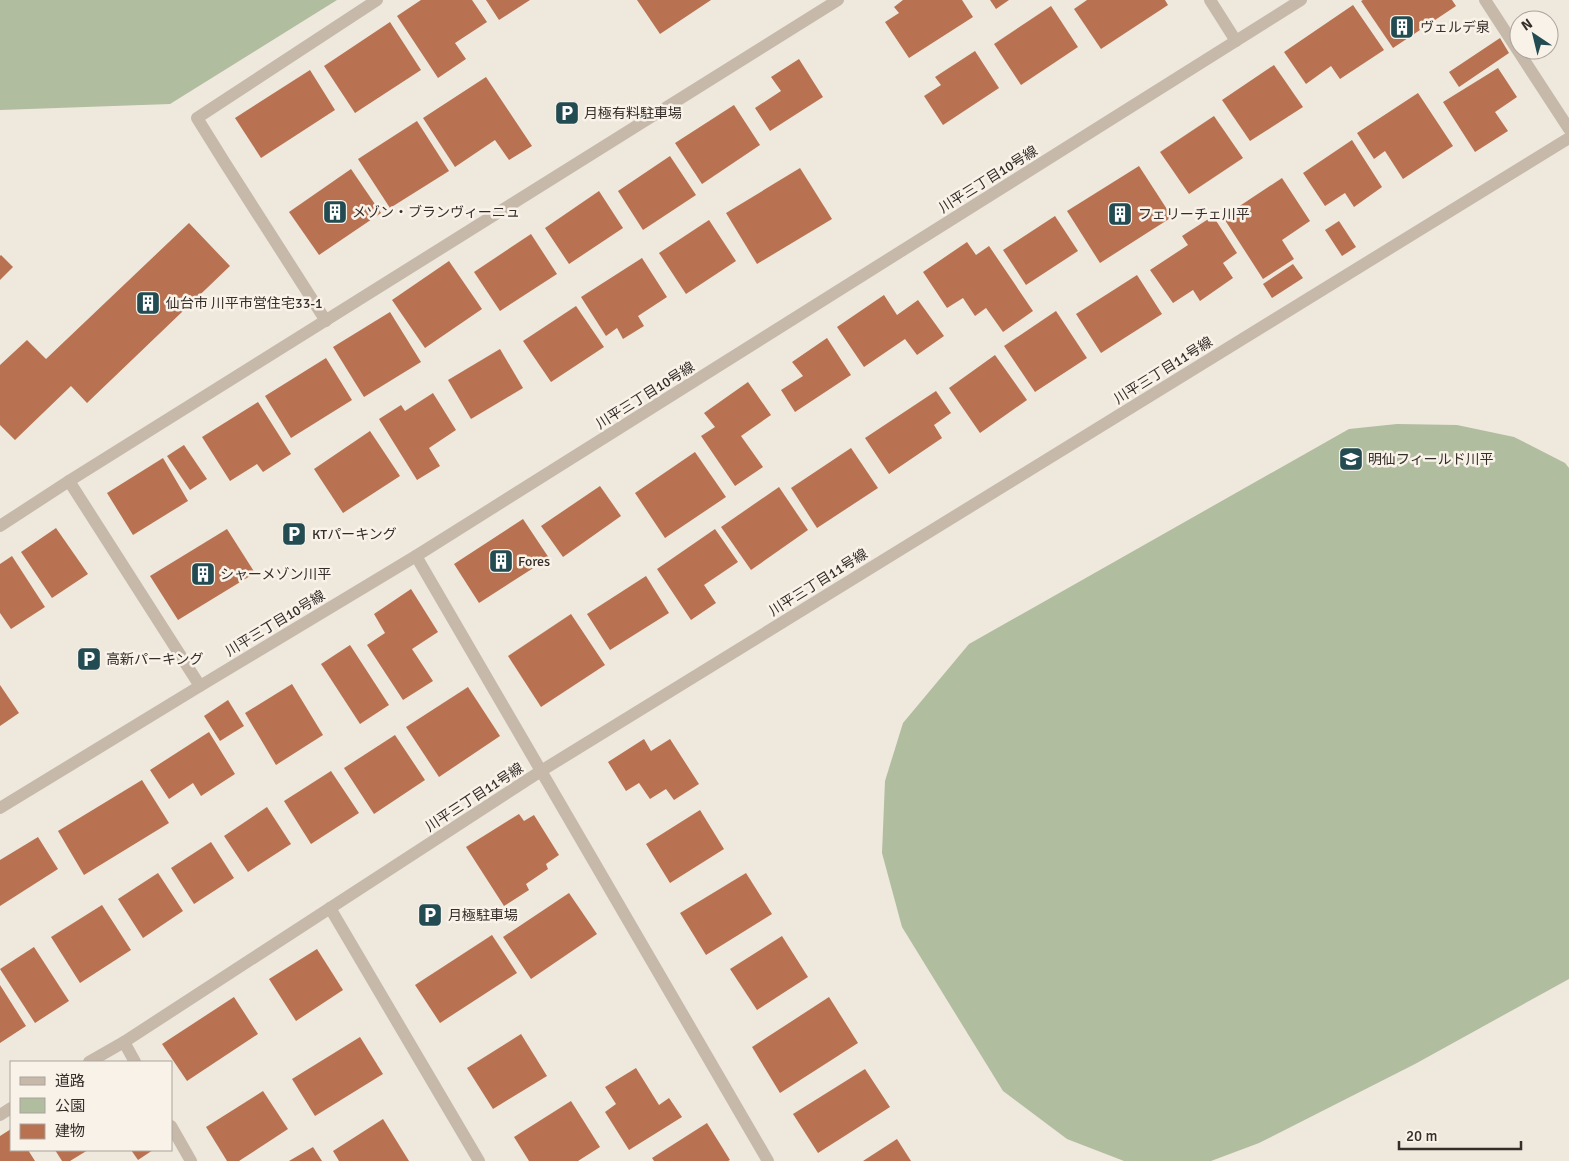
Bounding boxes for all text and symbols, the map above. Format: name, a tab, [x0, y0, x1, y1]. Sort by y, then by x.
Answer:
north arrow	[1509, 10, 1559, 60]
building icon: ヴェルデ泉	[1389, 14, 1415, 40]
text: N	[1518, 15, 1536, 35]
place label: ヴェルデ泉	[1420, 19, 1490, 36]
parking icon: 月極有料駐車場	[554, 100, 580, 126]
place label: 月極有料駐車場	[584, 105, 682, 122]
street label: 川平三丁目10号線	[936, 142, 1041, 217]
building icon: メゾン・ブランヴィーニュ	[322, 199, 348, 225]
building icon: フェリーチェ川平	[1107, 201, 1133, 227]
place label: メゾン・ブランヴィーニュ	[352, 204, 520, 221]
place label: フェリーチェ川平	[1138, 206, 1250, 223]
building icon: 仙台市 川平市営住宅33-1	[135, 290, 161, 316]
place label: 仙台市 川平市営住宅33-1	[166, 295, 323, 312]
street label: 川平三丁目11号線	[1111, 333, 1216, 408]
street label: 川平三丁目10号線	[593, 358, 698, 433]
school or university icon: 明仙フィールド川平	[1338, 446, 1364, 472]
place label: 明仙フィールド川平	[1368, 451, 1494, 468]
parking icon: KTパーキング	[281, 521, 307, 547]
place label: KTパーキング	[312, 526, 397, 543]
street label: 川平三丁目11号線	[766, 545, 871, 620]
building icon: Fores	[488, 548, 514, 574]
place label: Fores	[518, 553, 550, 570]
building icon: シャーメゾン川平	[190, 561, 216, 587]
place label: シャーメゾン川平	[220, 566, 331, 583]
street label: 川平三丁目10号線	[222, 587, 328, 660]
parking icon: 高新パーキング	[76, 646, 102, 672]
place label: 高新パーキング	[106, 651, 204, 668]
street label: 川平三丁目11号線	[422, 759, 526, 835]
parking icon: 月極駐車場	[417, 902, 443, 928]
place label: 月極駐車場	[448, 907, 518, 924]
legend	[10, 1061, 172, 1151]
text: 道路	[55, 1072, 85, 1090]
text: 公園	[55, 1097, 85, 1115]
scale bar	[1399, 1118, 1522, 1150]
text: 建物	[55, 1122, 85, 1140]
text: 20 m	[1406, 1127, 1437, 1145]

